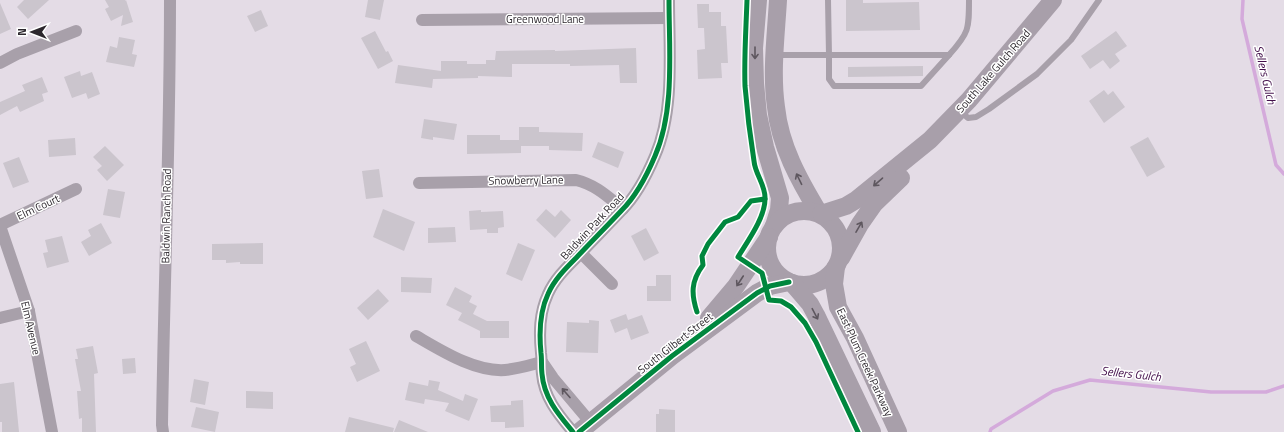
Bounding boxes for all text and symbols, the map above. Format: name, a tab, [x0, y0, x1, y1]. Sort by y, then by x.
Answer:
street label: Greenwood Lane	[506, 11, 584, 27]
north arrow	[12, 12, 52, 52]
street label: South Lake Gulch Road	[952, 26, 1034, 116]
text: N	[14, 28, 30, 36]
water label: Sellers Gulch	[1249, 43, 1282, 107]
one-way arrow	[751, 46, 759, 59]
street label: Baldwin Ranch Road	[157, 168, 175, 264]
street label: Snowberry Lane	[488, 171, 564, 189]
one-way arrow	[795, 174, 802, 186]
one-way arrow	[873, 177, 884, 186]
street label: Baldwin Park Road	[556, 189, 628, 263]
street label: Elm Court	[14, 190, 62, 224]
one-way arrow	[855, 221, 863, 233]
one-way arrow	[735, 275, 743, 287]
street label: Elm Avenue	[17, 300, 45, 357]
street label: East Plum Creek Parkway	[833, 305, 897, 420]
one-way arrow	[812, 308, 820, 320]
street label: South Gilbert Street	[634, 309, 716, 377]
water label: Sellers Gulch	[1100, 361, 1163, 386]
one-way arrow	[562, 388, 571, 398]

